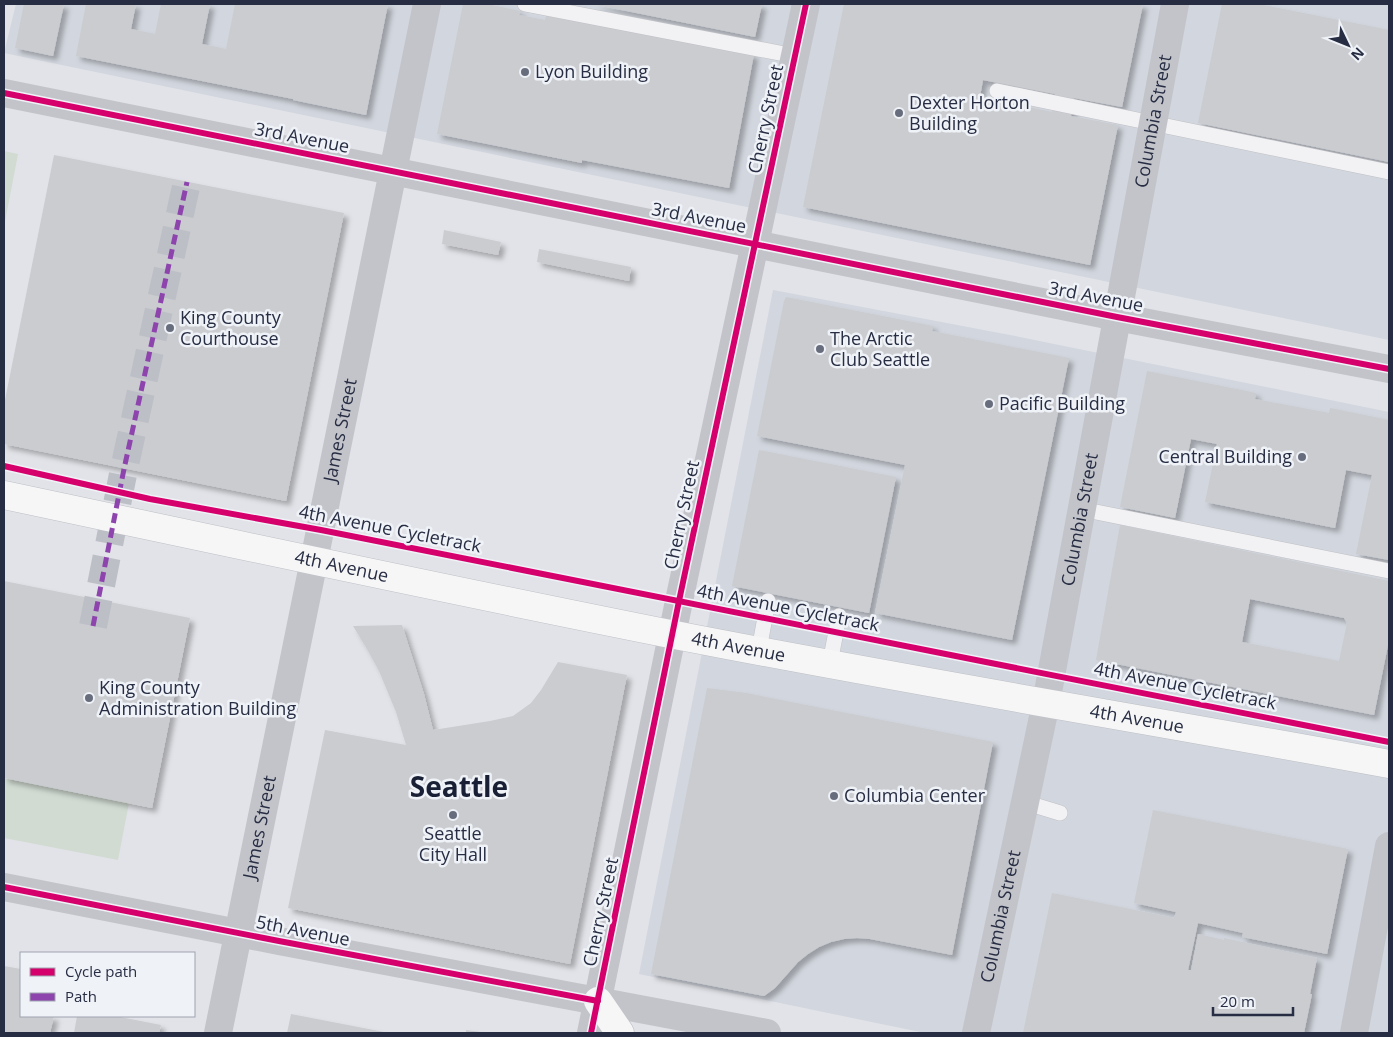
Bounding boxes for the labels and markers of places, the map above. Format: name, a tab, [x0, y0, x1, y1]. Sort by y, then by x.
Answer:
place label: Lyon Building	[535, 59, 648, 83]
marker: Lyon Building	[519, 66, 531, 78]
place label: Dexter Horton Building	[909, 90, 1030, 135]
marker: Dexter Horton Building	[893, 107, 905, 119]
place label: King County Courthouse	[180, 305, 282, 350]
marker: King County Courthouse	[164, 322, 176, 334]
place label: The Arctic Club Seattle	[830, 326, 930, 371]
marker: The Arctic Club Seattle	[814, 343, 826, 355]
place label: Pacific Building	[999, 391, 1125, 415]
marker: Pacific Building	[983, 398, 995, 410]
place label: Central Building	[1158, 444, 1292, 468]
marker: Central Building	[1296, 451, 1308, 463]
place label: King County Administration Building	[99, 675, 296, 720]
marker: King County Administration Building	[83, 692, 95, 704]
place label: Columbia Center	[844, 783, 986, 807]
marker: Columbia Center	[828, 790, 840, 802]
marker: Seattle City Hall	[447, 809, 459, 821]
place label: Seattle City Hall	[419, 821, 487, 866]

